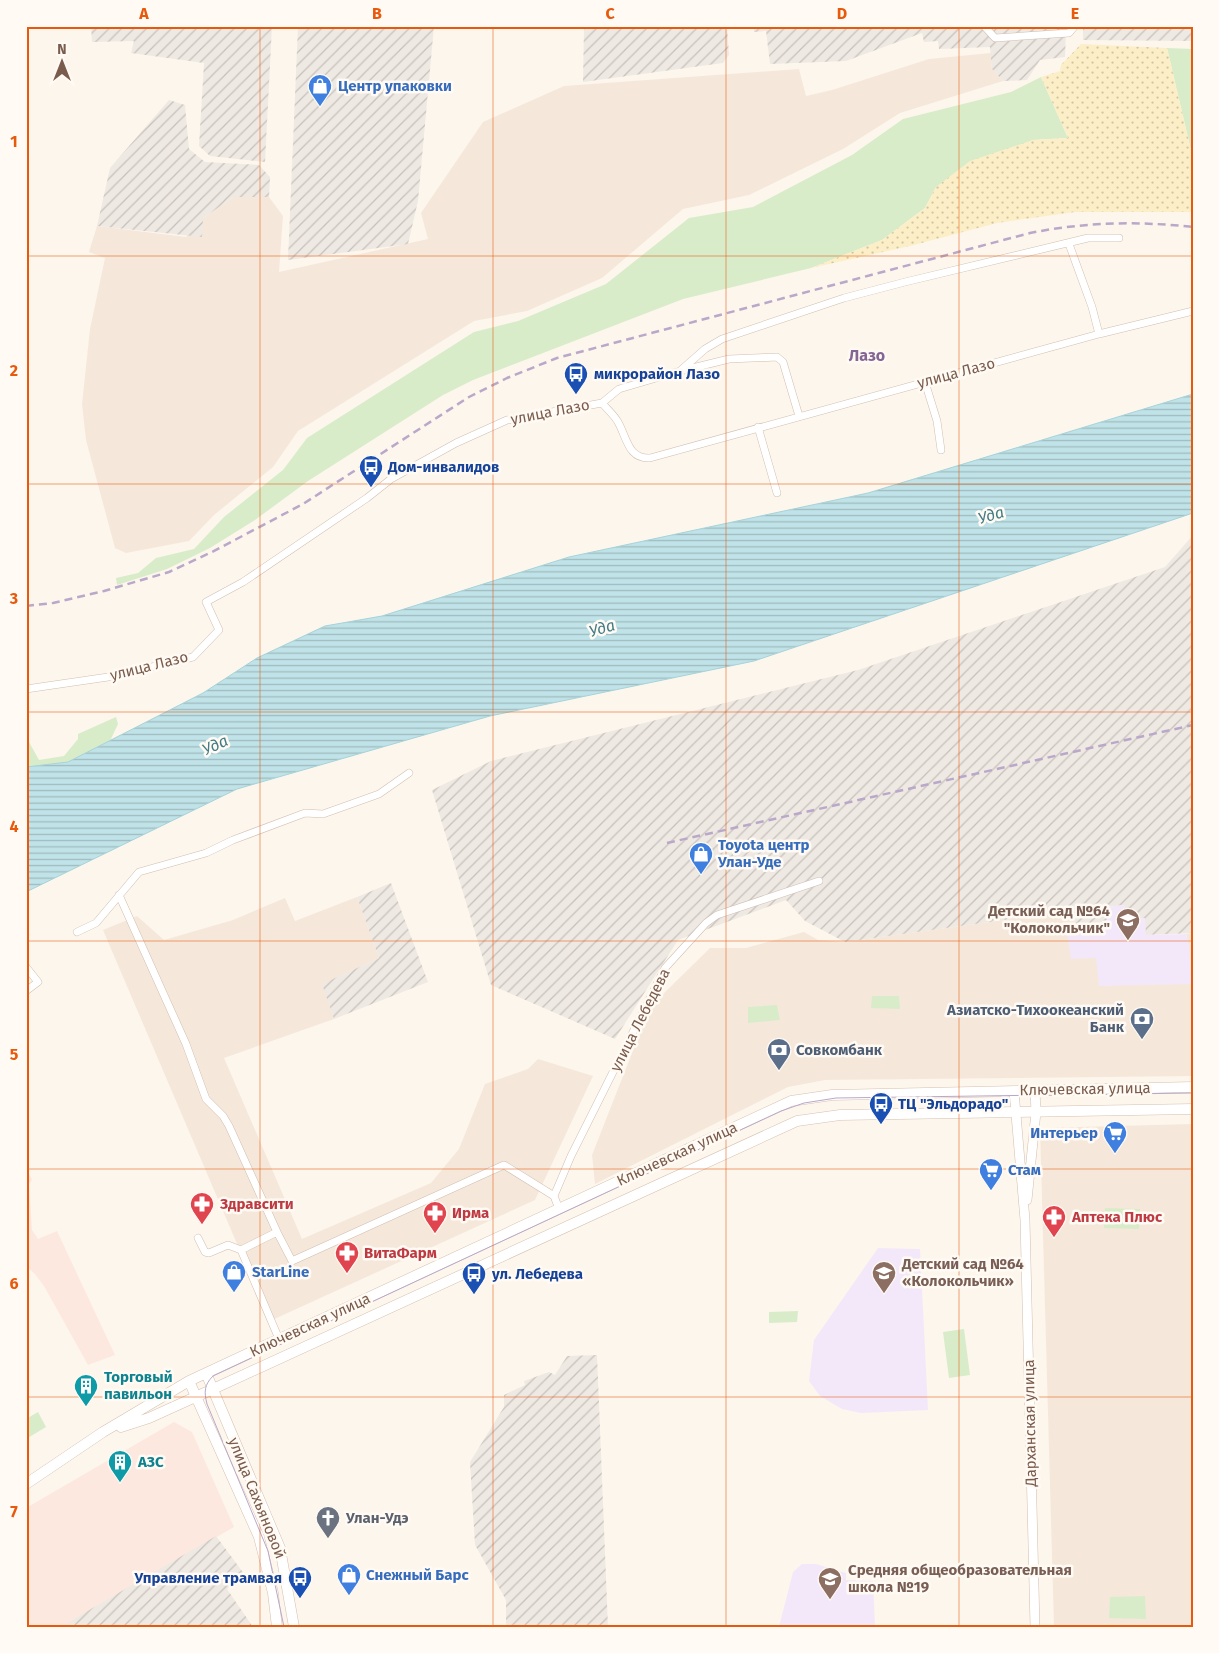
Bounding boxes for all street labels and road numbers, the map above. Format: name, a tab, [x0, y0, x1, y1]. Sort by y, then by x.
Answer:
street label: улица Лазо	[915, 354, 997, 392]
street label: улица Лазо	[509, 396, 591, 428]
street label: улица Лазо	[108, 648, 190, 684]
street label: улица Лебедева	[606, 965, 674, 1075]
street label: Ключевская улица	[1019, 1079, 1151, 1099]
street label: Ключевская улица	[614, 1118, 740, 1190]
street label: Ключевская улица	[247, 1289, 373, 1361]
street label: Дарханская улица	[1020, 1359, 1040, 1488]
street label: улица Сахьяновой	[224, 1435, 290, 1561]

